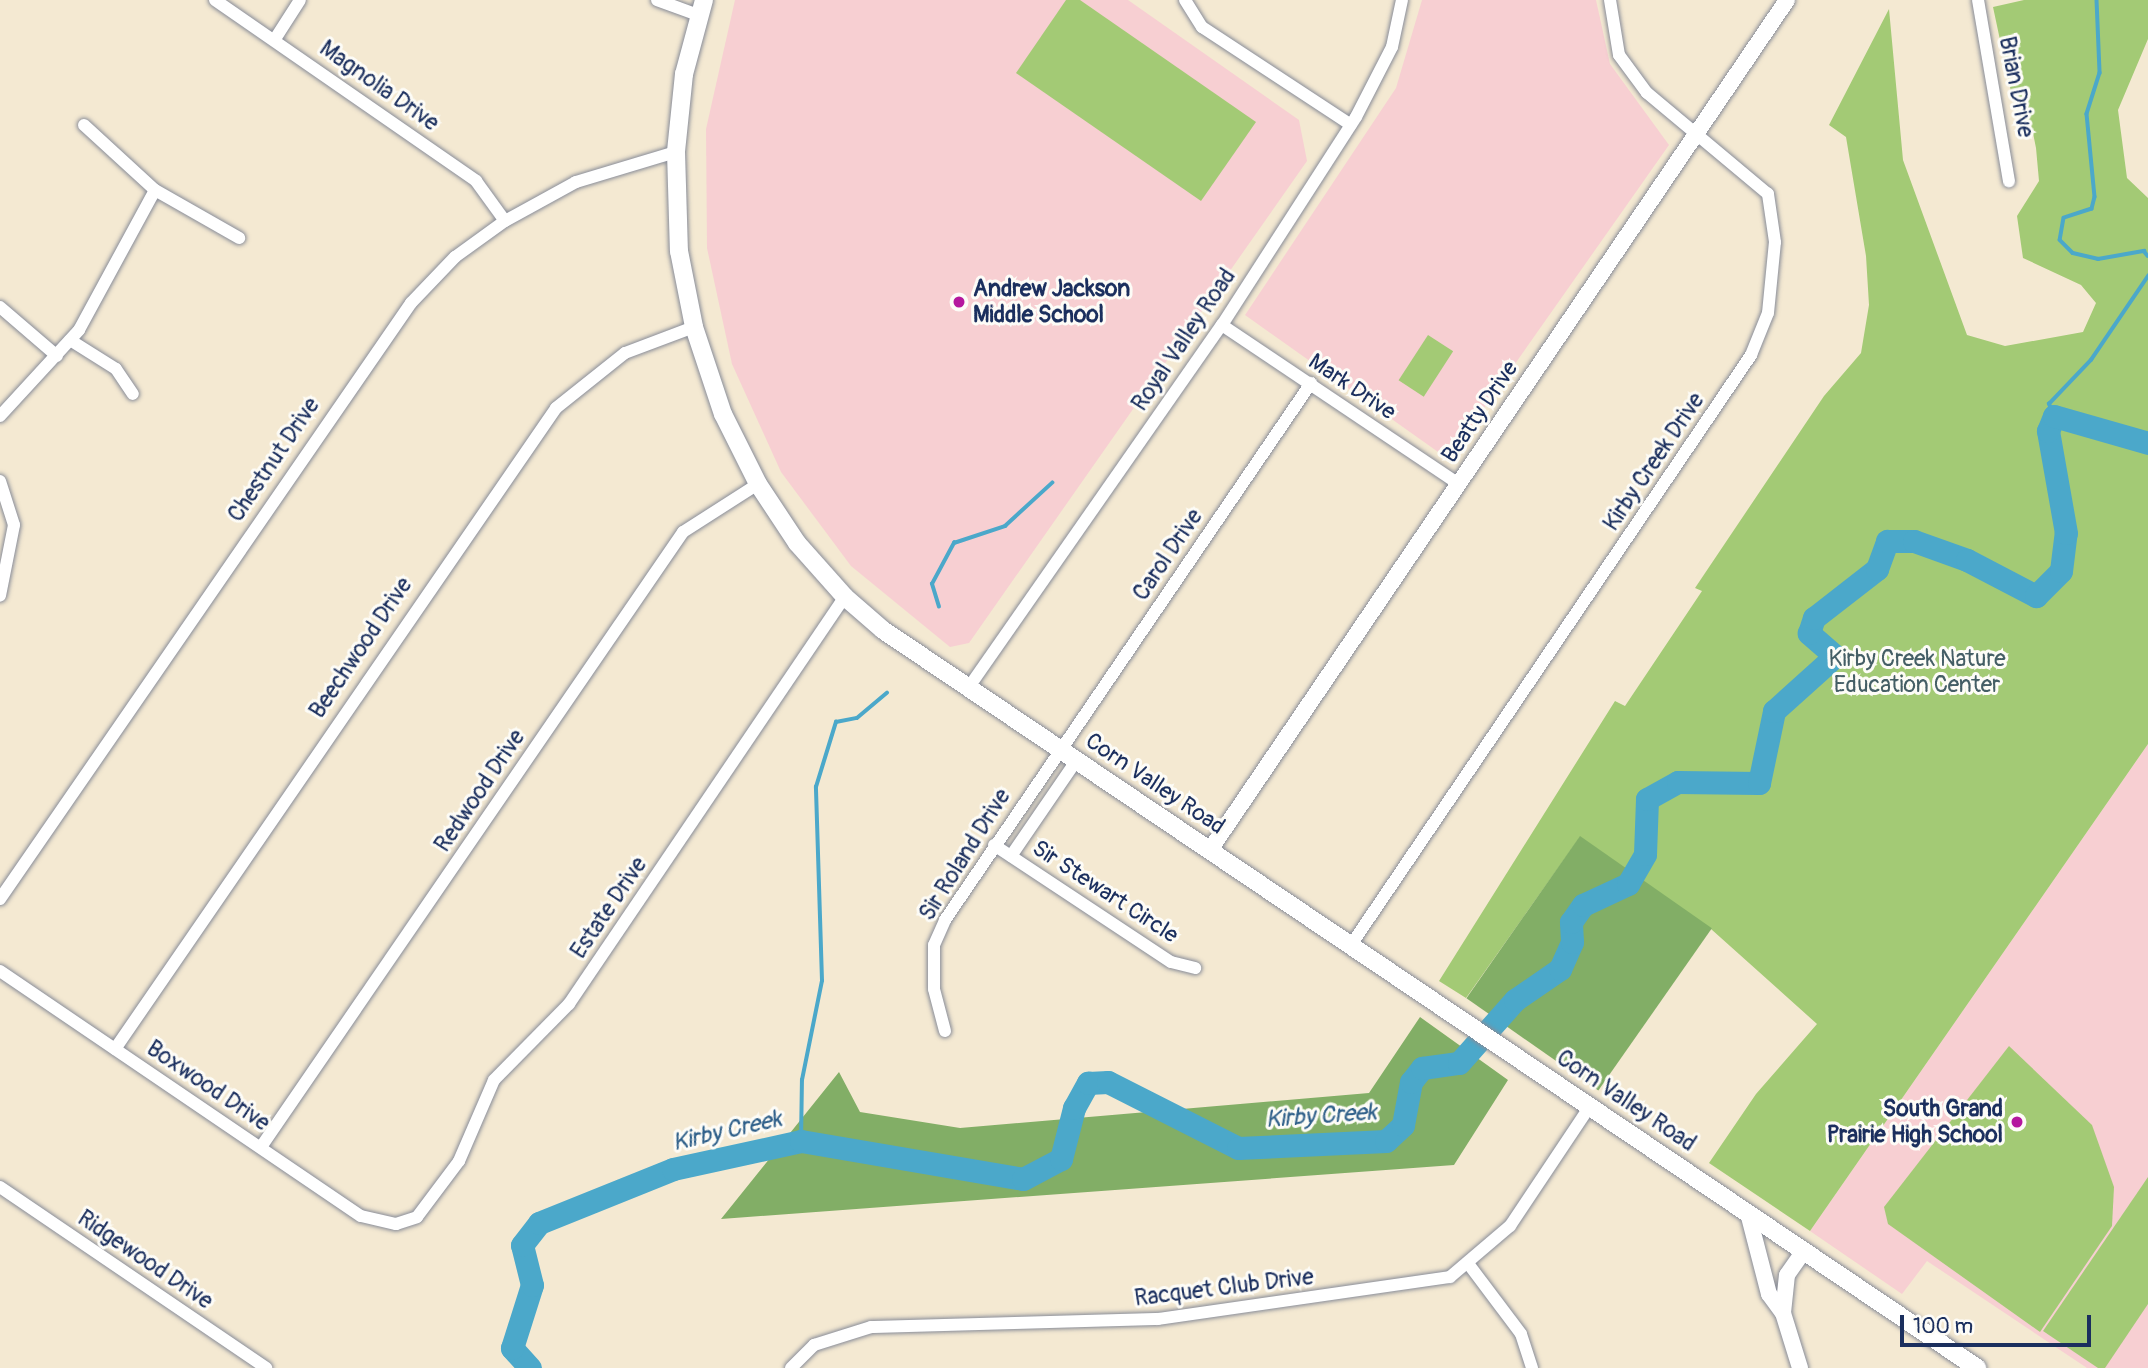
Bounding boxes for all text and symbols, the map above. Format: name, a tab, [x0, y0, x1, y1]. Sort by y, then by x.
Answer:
street label: Brian Drive	[1993, 34, 2039, 140]
street label: Magnolia Drive	[314, 35, 444, 137]
street label: Royal Valley Road	[1126, 264, 1242, 416]
place label: Andrew Jackson Middle School	[973, 275, 1130, 329]
marker: Andrew Jackson Middle School	[951, 294, 967, 310]
street label: Mark Drive	[1303, 348, 1401, 426]
street label: Beatty Drive	[1436, 356, 1524, 468]
street label: Kirby Creek Drive	[1598, 388, 1710, 536]
street label: Chestnut Drive	[222, 393, 326, 527]
street label: Carol Drive	[1127, 504, 1209, 606]
street label: Beechwood Drive	[304, 572, 418, 724]
park label: Kirby Creek Nature Education Center	[1829, 645, 2005, 699]
street label: Redwood Drive	[429, 725, 531, 857]
street label: Corn Valley Road	[1080, 727, 1230, 841]
street label: Sir Roland Drive	[913, 784, 1017, 926]
street label: Sir Stewart Circle	[1027, 835, 1183, 949]
street label: Estate Drive	[565, 852, 653, 964]
street label: Boxwood Drive	[141, 1035, 275, 1137]
street label: Corn Valley Road	[1551, 1044, 1701, 1158]
place label: South Grand Prairie High School	[1827, 1095, 2003, 1149]
water label: Kirby Creek	[1265, 1098, 1377, 1134]
water label: Kirby Creek	[670, 1104, 784, 1158]
marker: South Grand Prairie High School	[2009, 1114, 2025, 1130]
street label: Ridgewood Drive	[72, 1205, 218, 1315]
street label: Racquet Club Drive	[1133, 1263, 1315, 1313]
scale bar	[1903, 1302, 2094, 1346]
text: 100 m	[1913, 1313, 1973, 1340]

